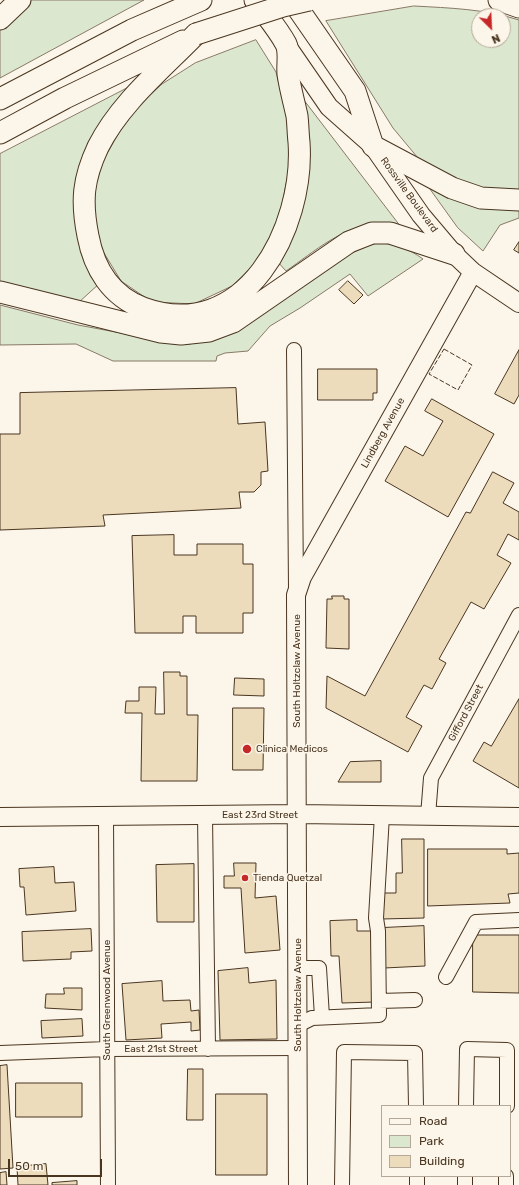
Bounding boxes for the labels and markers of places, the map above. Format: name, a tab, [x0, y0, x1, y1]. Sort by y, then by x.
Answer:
marker: Clinica Medicos	[241, 743, 253, 755]
place label: Clinica Medicos	[256, 743, 328, 755]
place label: Tienda Quetzal	[253, 872, 322, 884]
marker: Tienda Quetzal	[240, 873, 250, 883]

